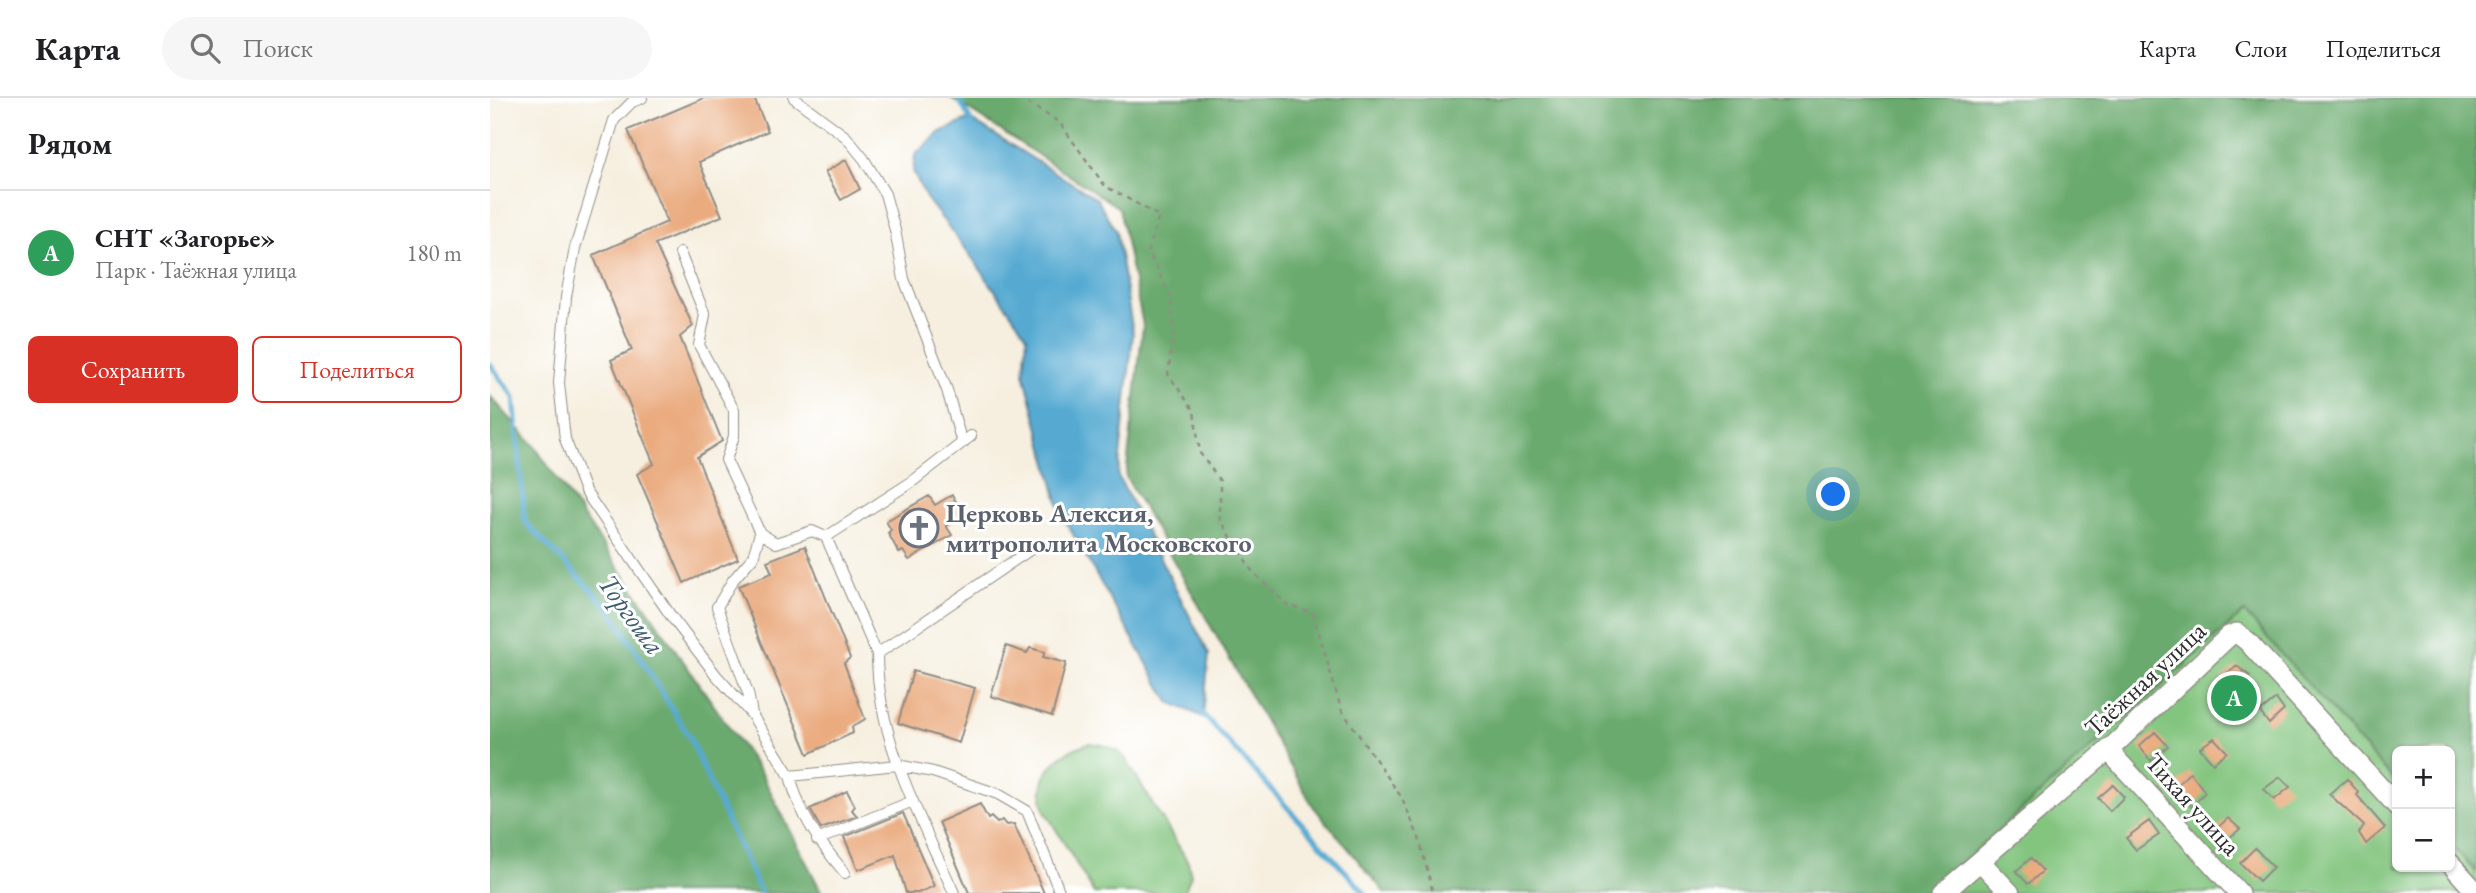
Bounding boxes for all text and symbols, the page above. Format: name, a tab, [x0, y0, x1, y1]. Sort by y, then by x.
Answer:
search box	[162, 17, 652, 80]
text: Карта	[35, 27, 120, 70]
icon: search	[186, 29, 224, 67]
text: Поиск	[242, 31, 313, 65]
text: Карта	[2139, 33, 2196, 64]
text: Слои	[2234, 33, 2288, 64]
text: Поделиться	[2326, 33, 2441, 64]
text: Рядом	[28, 124, 112, 163]
text: СНТ «Загорье»	[95, 221, 275, 255]
text: A	[43, 238, 59, 268]
text: 180 m	[406, 238, 462, 268]
text: Парк · Таёжная улица	[95, 255, 297, 285]
button: Сохранить	[28, 336, 238, 403]
button: Поделиться	[252, 336, 462, 403]
your location	[1816, 477, 1850, 511]
place label: Церковь Алексия, митрополита Московского	[946, 496, 1251, 560]
church icon: Церковь Алексия, митрополита Московского	[898, 507, 940, 549]
water label: Торгоша	[591, 566, 673, 662]
street label: Таёжная улица	[2077, 613, 2214, 744]
pin: A	[2211, 672, 2257, 724]
street label: Тихая улица	[2138, 745, 2249, 863]
map controls	[2392, 746, 2455, 872]
button: +	[2392, 746, 2455, 809]
button: −	[2392, 809, 2455, 872]

